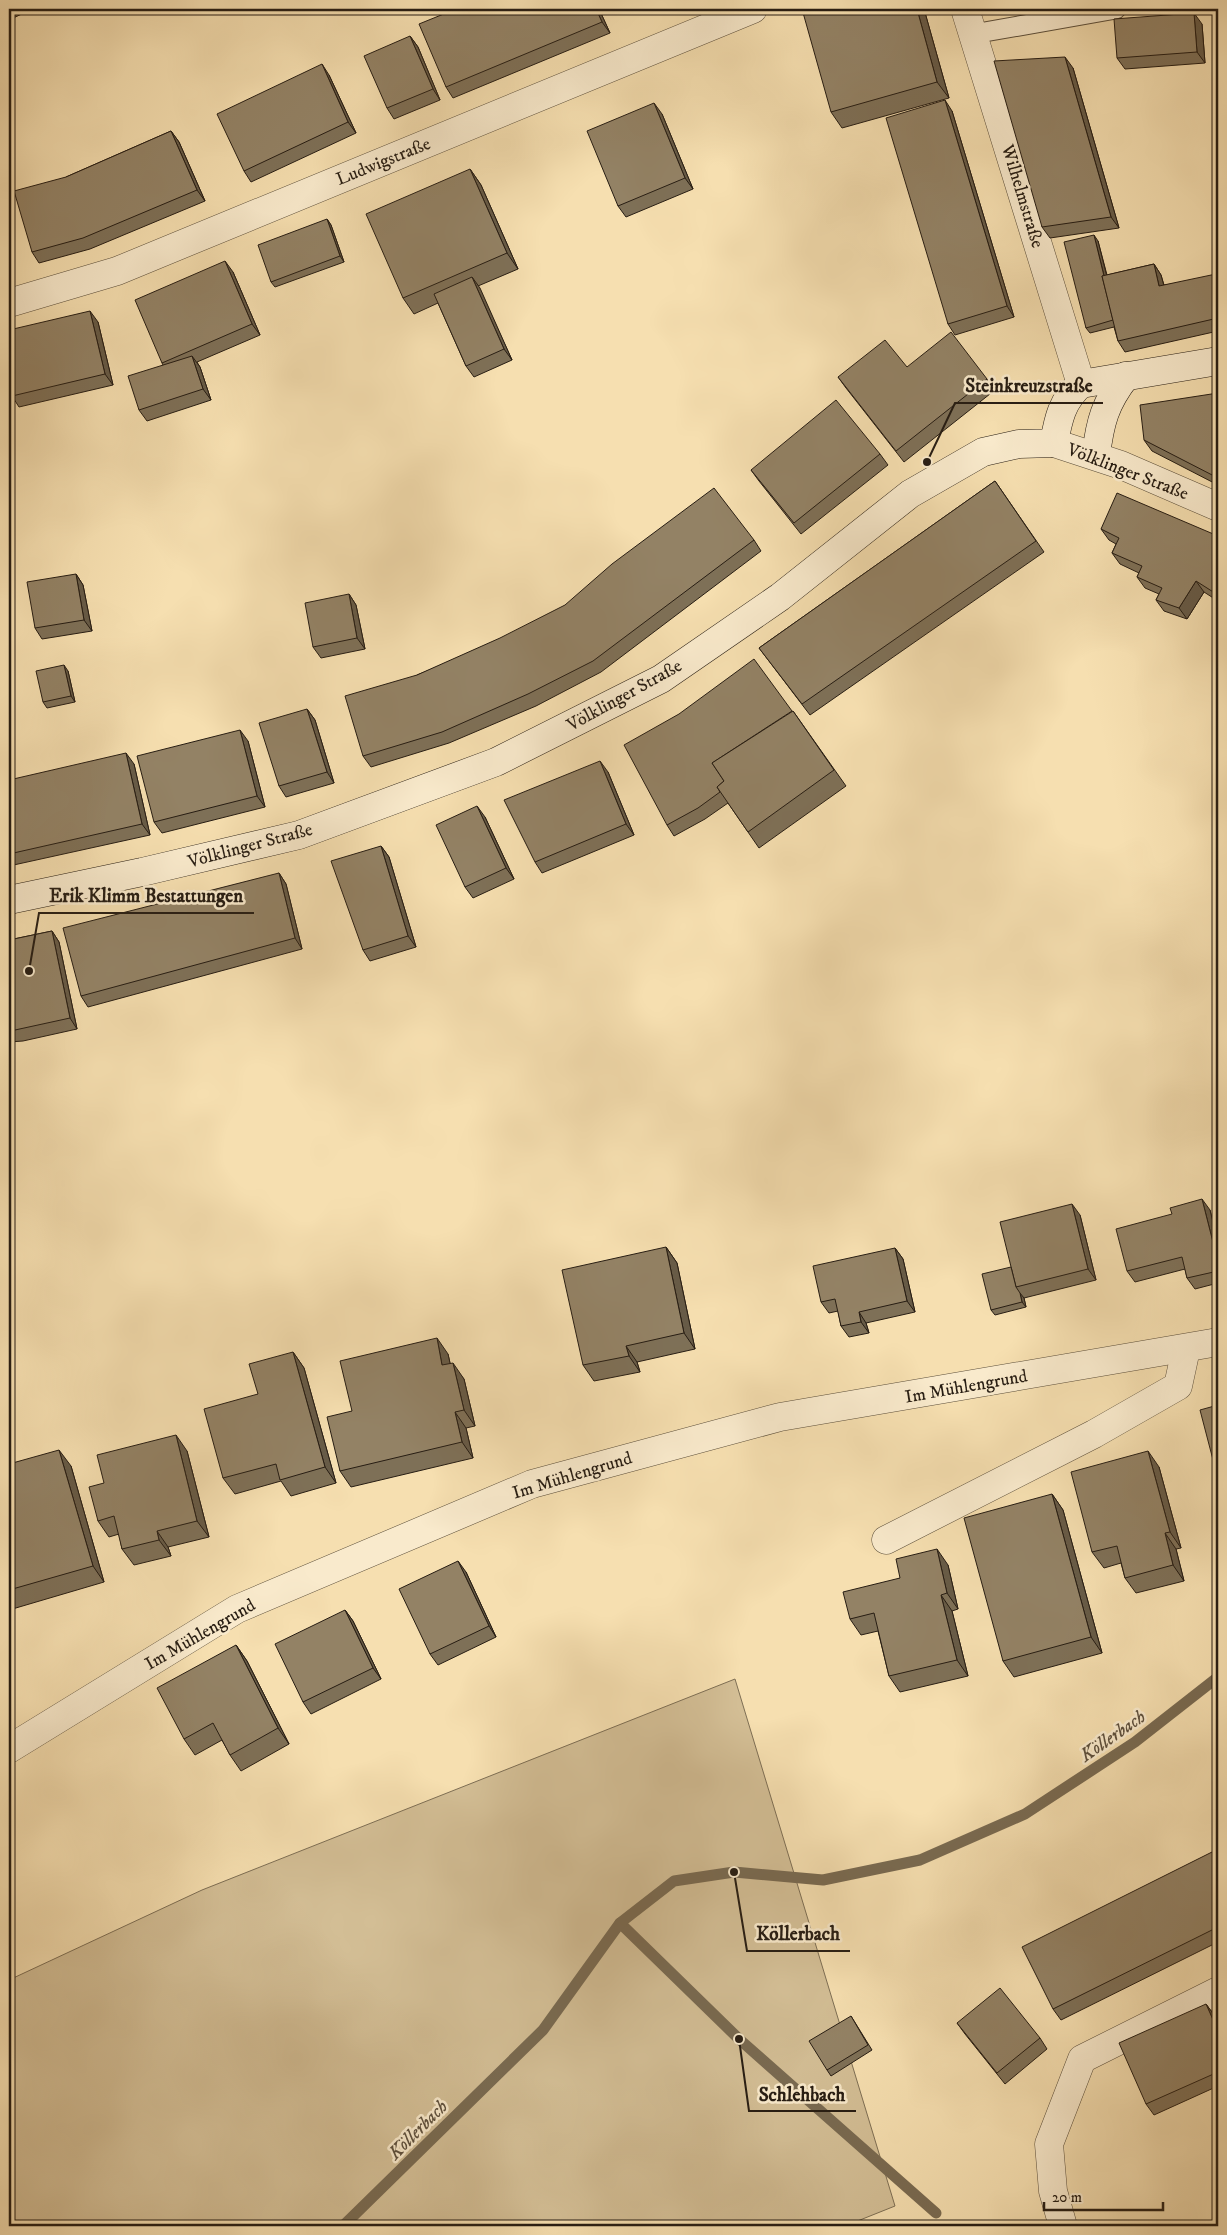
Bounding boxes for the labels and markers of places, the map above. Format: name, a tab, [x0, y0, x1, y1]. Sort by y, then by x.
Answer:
callout: Steinkreuzstraße	[955, 369, 1103, 403]
callout: Erik Klimm Bestattungen	[39, 879, 254, 913]
callout: Köllerbach	[747, 1917, 850, 1951]
callout: Schlehbach	[749, 2077, 856, 2111]

